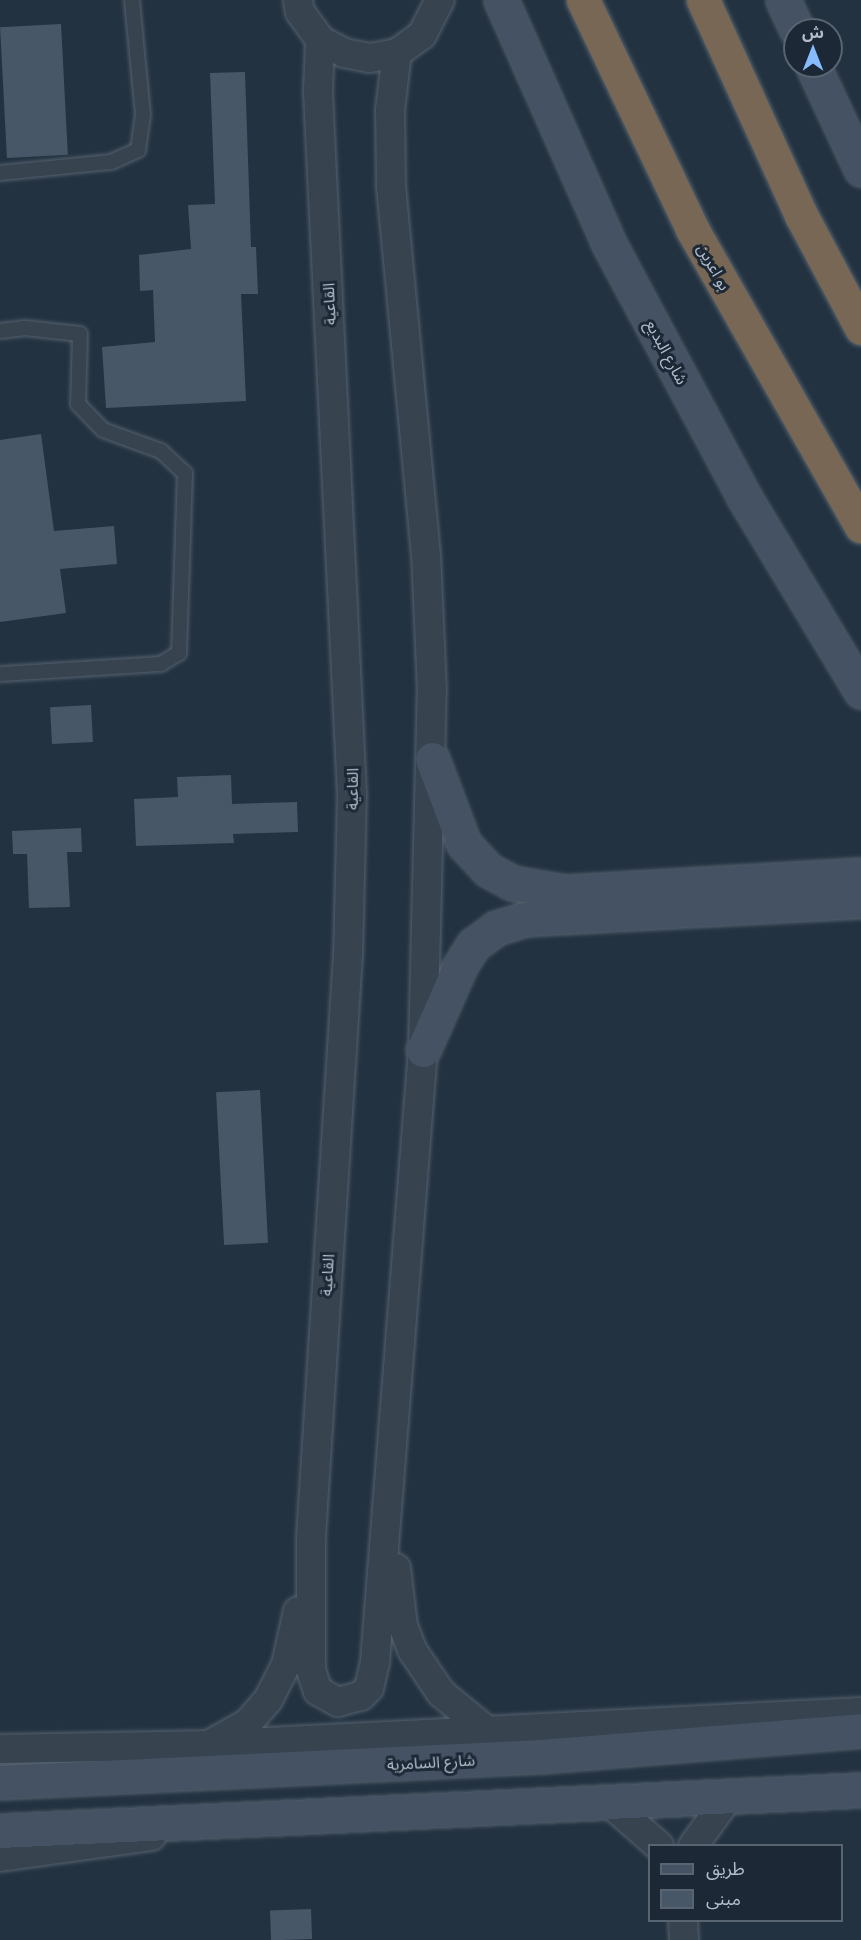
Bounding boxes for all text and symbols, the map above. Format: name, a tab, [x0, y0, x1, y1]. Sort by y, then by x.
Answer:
north arrow	[783, 18, 843, 78]
text: ش	[802, 21, 824, 43]
street label: بو اعرين	[693, 240, 735, 294]
street label: القاعية	[318, 282, 340, 326]
street label: شارع البديع	[642, 316, 692, 388]
street label: القاعية	[342, 768, 362, 810]
street label: القاعية	[316, 1253, 338, 1297]
street label: شارع السامرية	[386, 1750, 476, 1774]
legend	[648, 1844, 843, 1922]
text: طريق	[706, 1856, 745, 1880]
text: مبنى	[706, 1886, 741, 1910]

